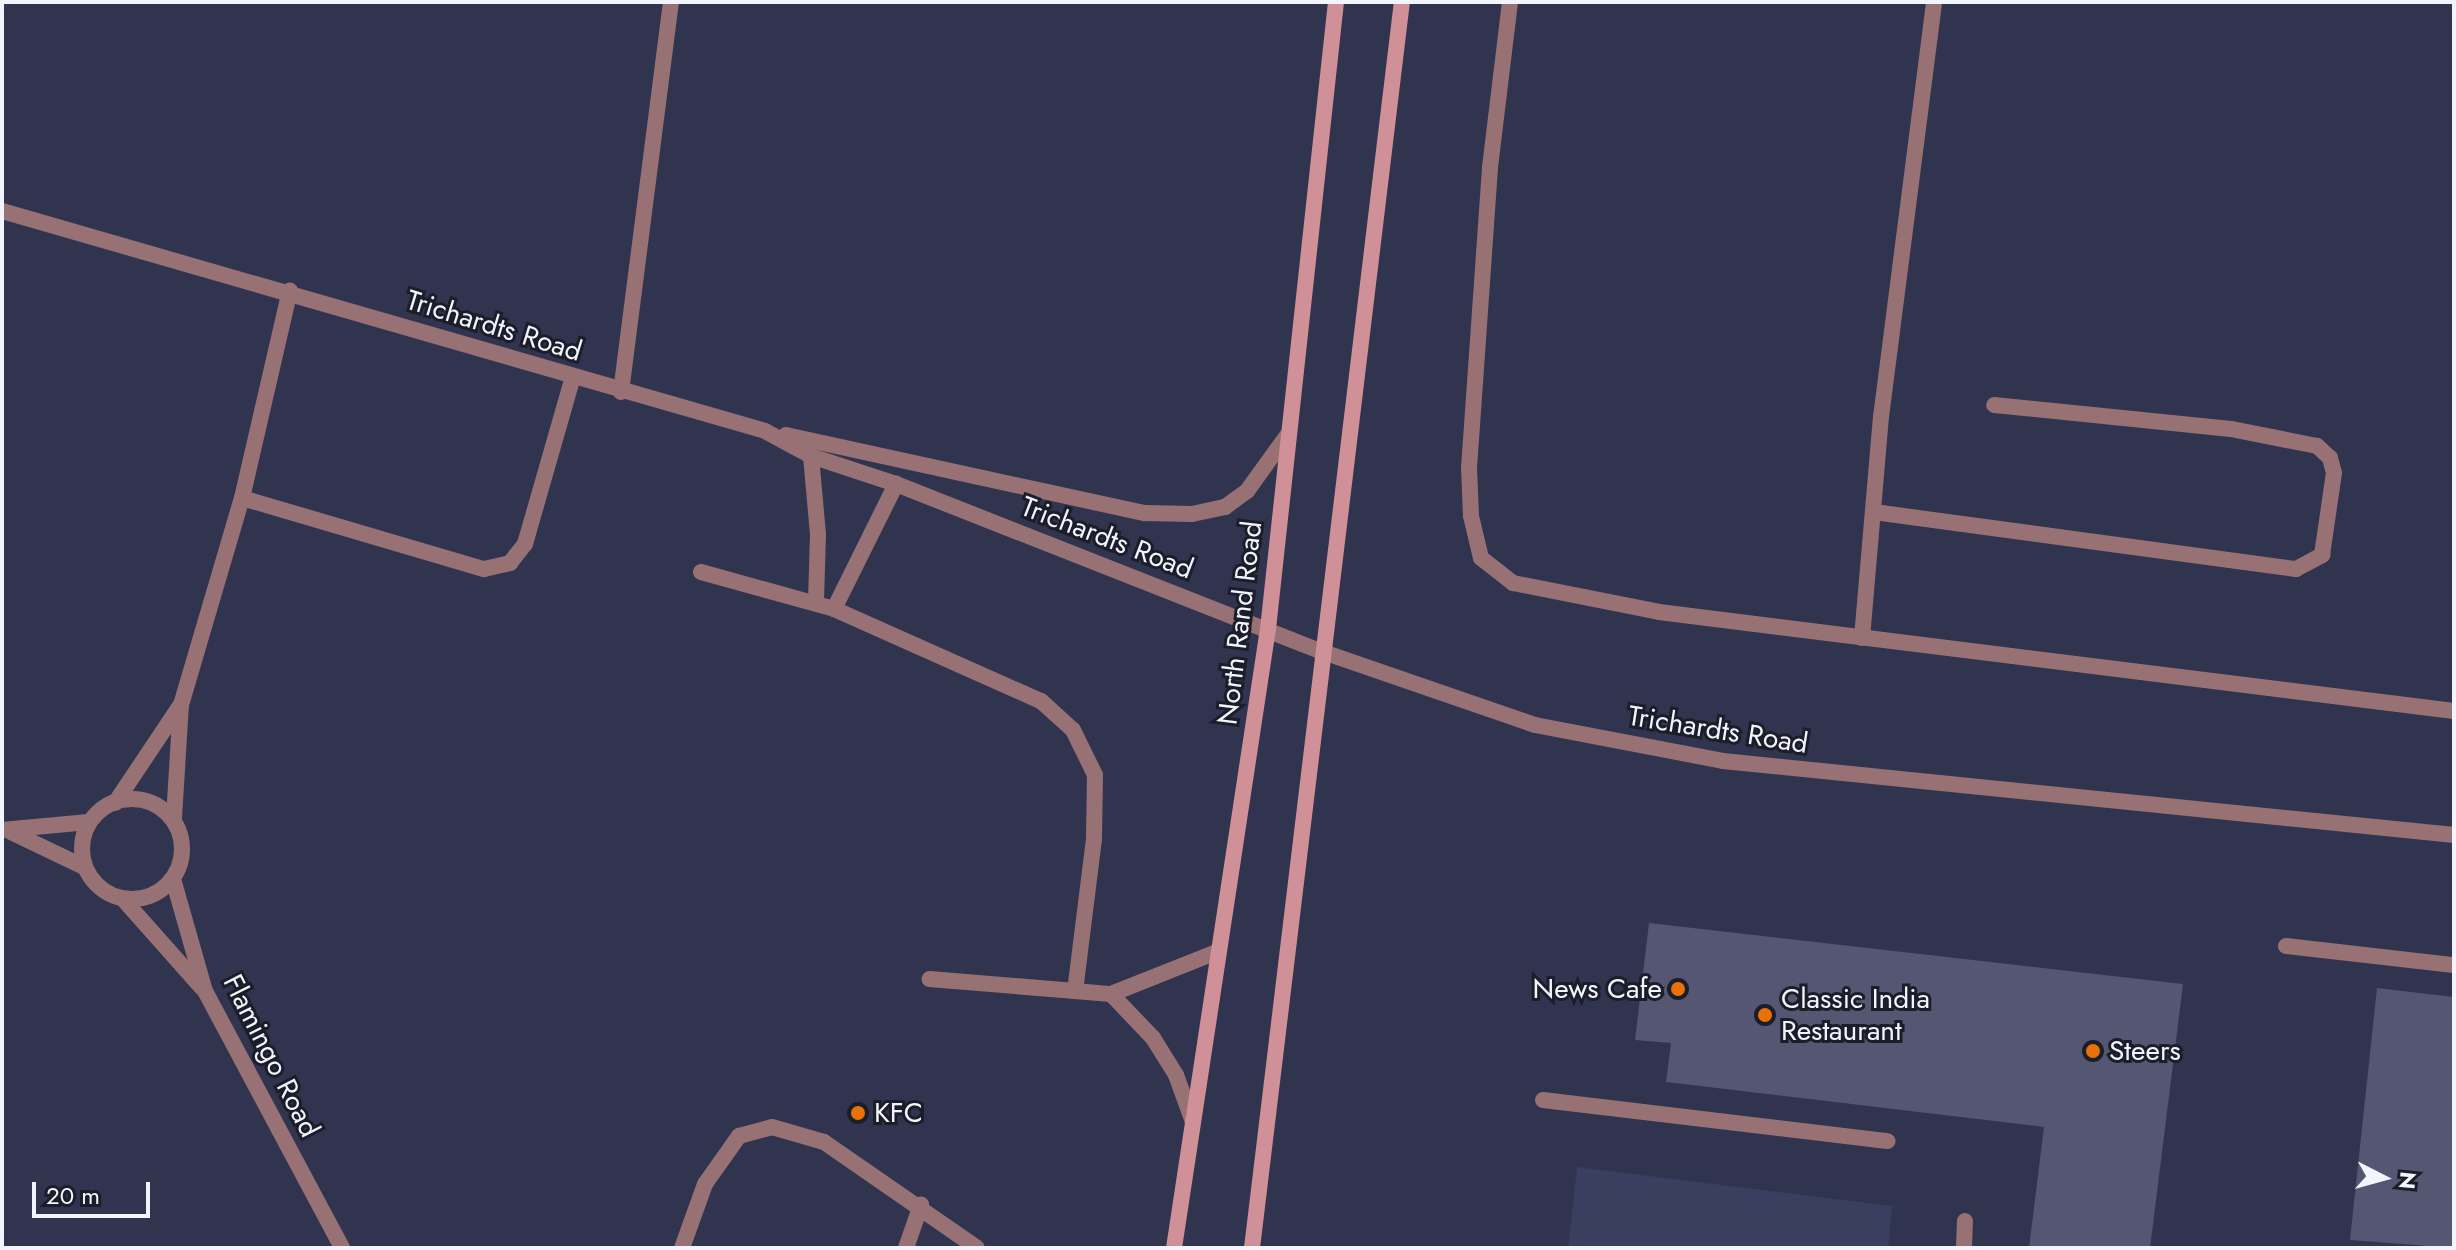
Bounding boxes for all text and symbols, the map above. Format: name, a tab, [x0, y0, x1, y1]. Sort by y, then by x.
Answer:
street label: Trichardts Road	[402, 283, 586, 369]
street label: Trichardts Road	[1016, 490, 1198, 586]
street label: North Rand Road	[1211, 519, 1269, 727]
street label: Trichardts Road	[1626, 699, 1810, 761]
street label: Flamingo Road	[216, 969, 326, 1143]
place label: News Cafe	[1533, 972, 1662, 1006]
marker: News Cafe	[1669, 980, 1687, 998]
place label: Classic India Restaurant	[1781, 982, 1930, 1048]
marker: Classic India Restaurant	[1756, 1006, 1774, 1024]
place label: Steers	[2109, 1034, 2181, 1068]
marker: Steers	[2084, 1042, 2102, 1060]
place label: KFC	[874, 1096, 923, 1130]
marker: KFC	[849, 1104, 867, 1122]
north arrow	[2344, 1138, 2424, 1218]
scale bar	[36, 1166, 154, 1216]
text: N	[2391, 1170, 2425, 1191]
text: 20 m	[46, 1178, 100, 1213]

